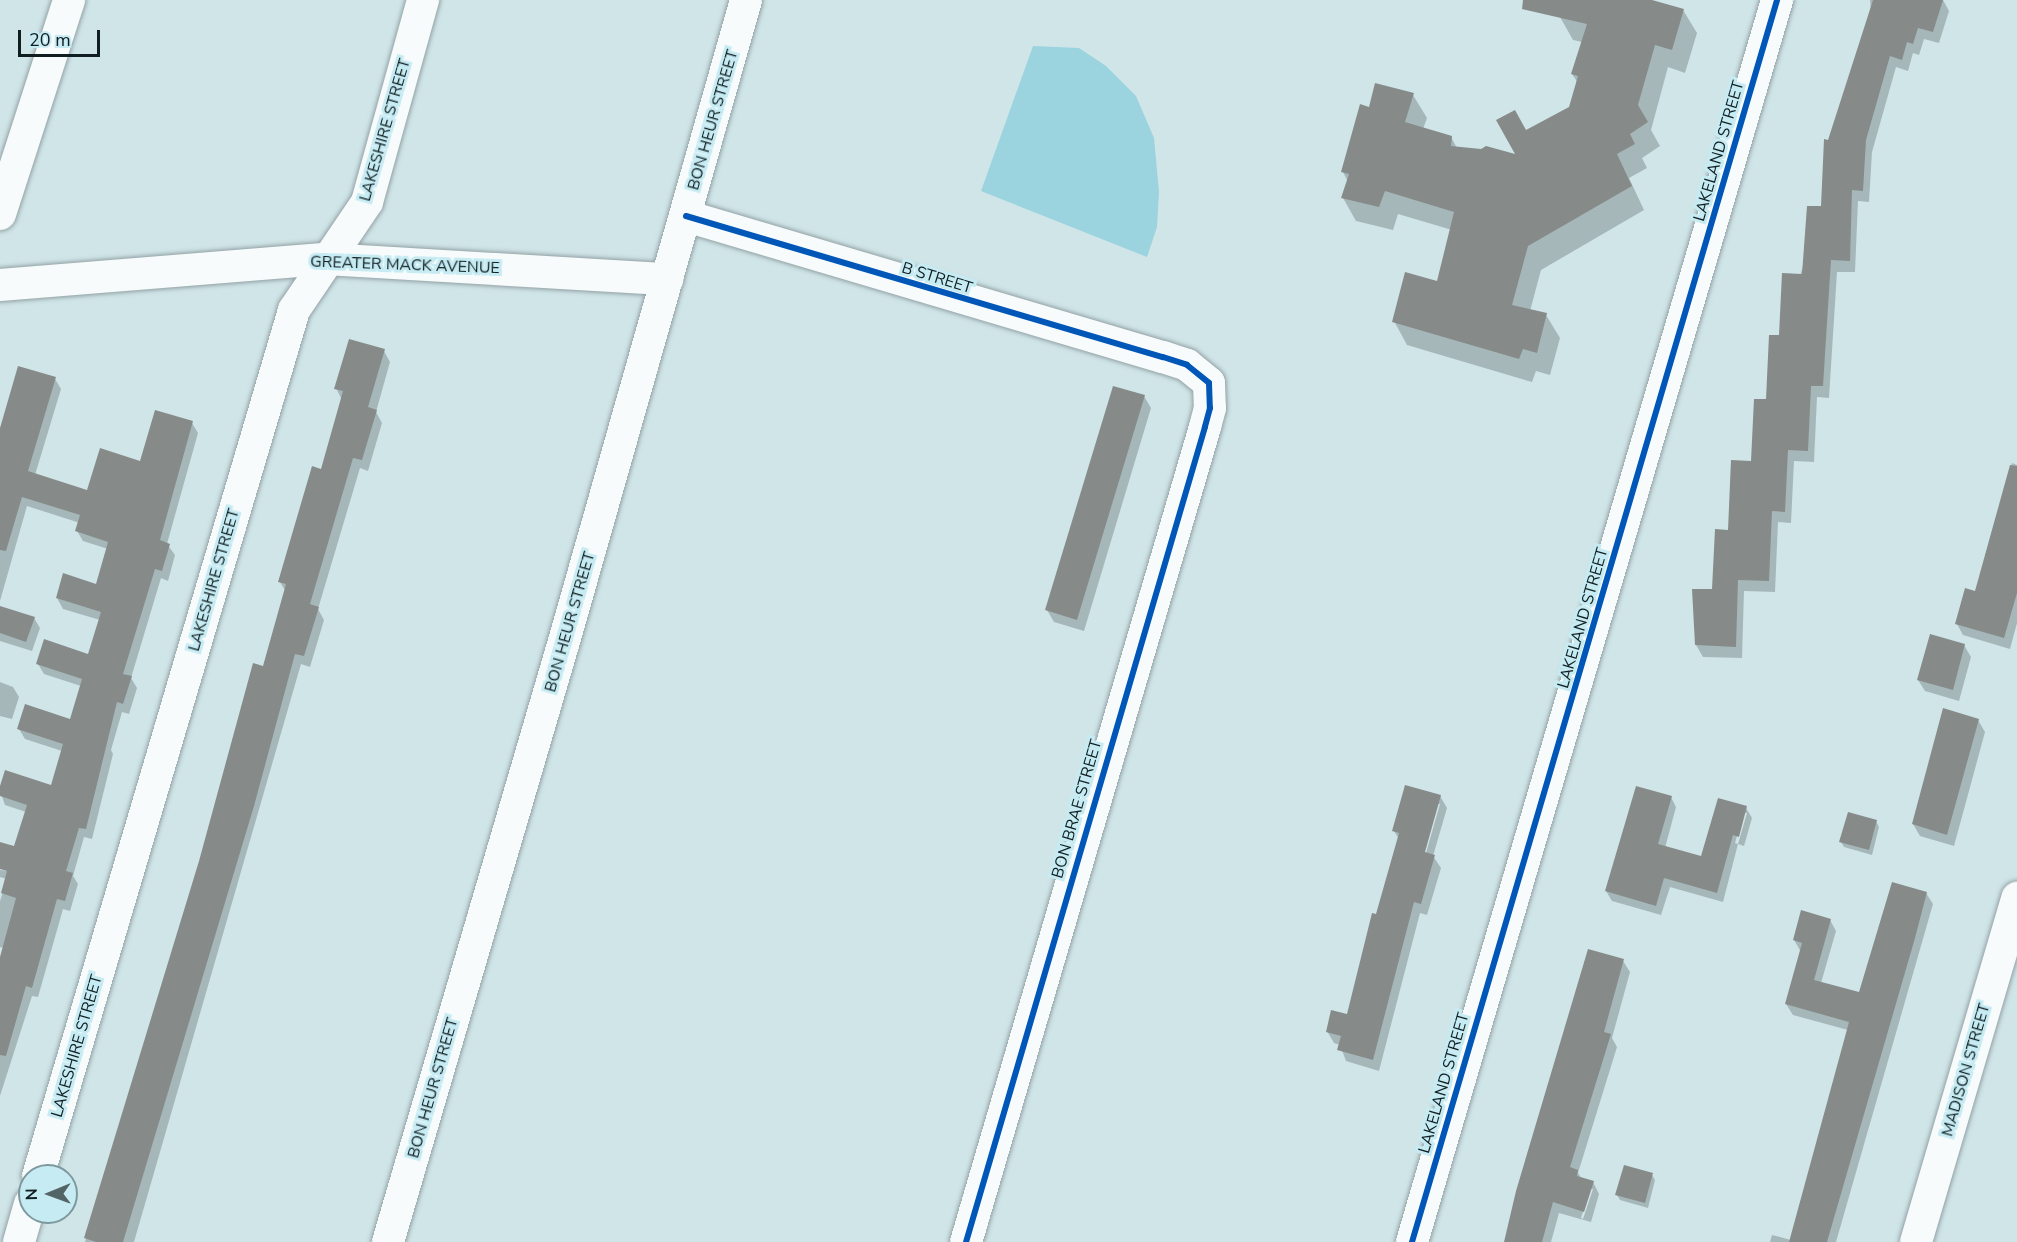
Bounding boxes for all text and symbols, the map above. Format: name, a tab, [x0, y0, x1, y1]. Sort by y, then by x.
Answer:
scale bar	[21, 18, 104, 56]
text: 20 m	[29, 28, 71, 52]
street label: BON HEUR STREET	[684, 48, 742, 192]
street label: LAKESHIRE STREET	[355, 56, 415, 204]
street label: LAKELAND STREET	[1690, 79, 1748, 223]
street label: GREATER MACK AVENUE	[310, 252, 500, 278]
street label: B STREET	[899, 258, 975, 298]
street label: LAKESHIRE STREET	[184, 506, 244, 654]
street label: LAKELAND STREET	[1554, 546, 1612, 690]
street label: BON HEUR STREET	[541, 550, 599, 694]
street label: BON BRAE STREET	[1048, 737, 1106, 881]
street label: LAKESHIRE STREET	[47, 972, 107, 1120]
street label: MADISON STREET	[1938, 1001, 1994, 1139]
street label: LAKELAND STREET	[1415, 1011, 1473, 1155]
street label: BON HEUR STREET	[404, 1016, 462, 1160]
north arrow	[18, 1164, 78, 1224]
text: N	[21, 1188, 43, 1200]

